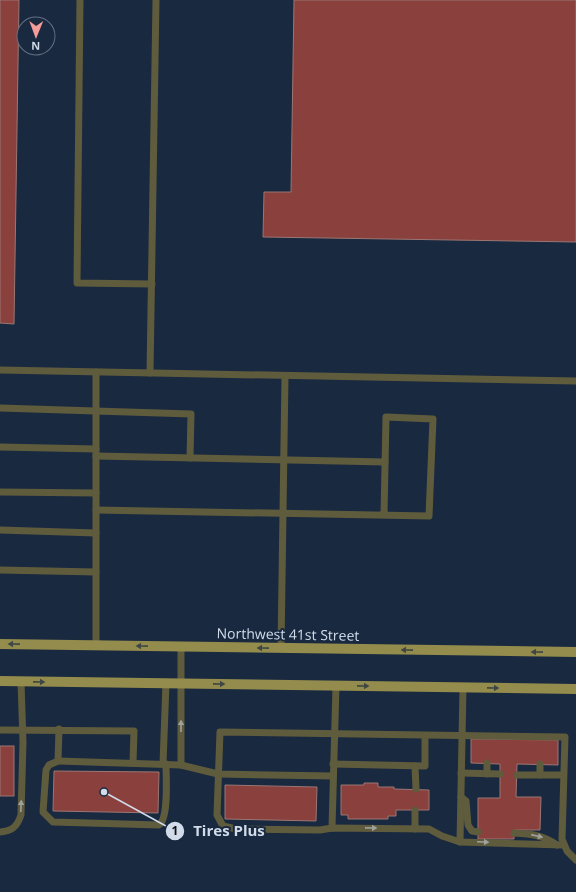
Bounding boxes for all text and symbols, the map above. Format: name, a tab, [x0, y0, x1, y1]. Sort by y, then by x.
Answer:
north arrow	[16, 16, 56, 56]
text: N	[31, 39, 40, 54]
street label: Northwest 41st Street	[217, 623, 360, 645]
one-way arrow	[7, 641, 20, 647]
one-way arrow	[135, 643, 148, 649]
one-way arrow	[256, 645, 269, 651]
one-way arrow	[400, 647, 413, 653]
one-way arrow	[530, 649, 543, 655]
one-way arrow	[33, 679, 46, 685]
one-way arrow	[213, 681, 226, 687]
one-way arrow	[357, 683, 370, 689]
one-way arrow	[487, 685, 500, 691]
one-way arrow	[178, 719, 184, 732]
one-way arrow	[18, 799, 24, 812]
callout: Tires Plus	[165, 817, 273, 844]
text: Tires Plus	[193, 820, 265, 840]
text: 1	[172, 822, 178, 839]
one-way arrow	[365, 825, 378, 831]
one-way arrow	[530, 833, 543, 839]
one-way arrow	[477, 839, 489, 846]

